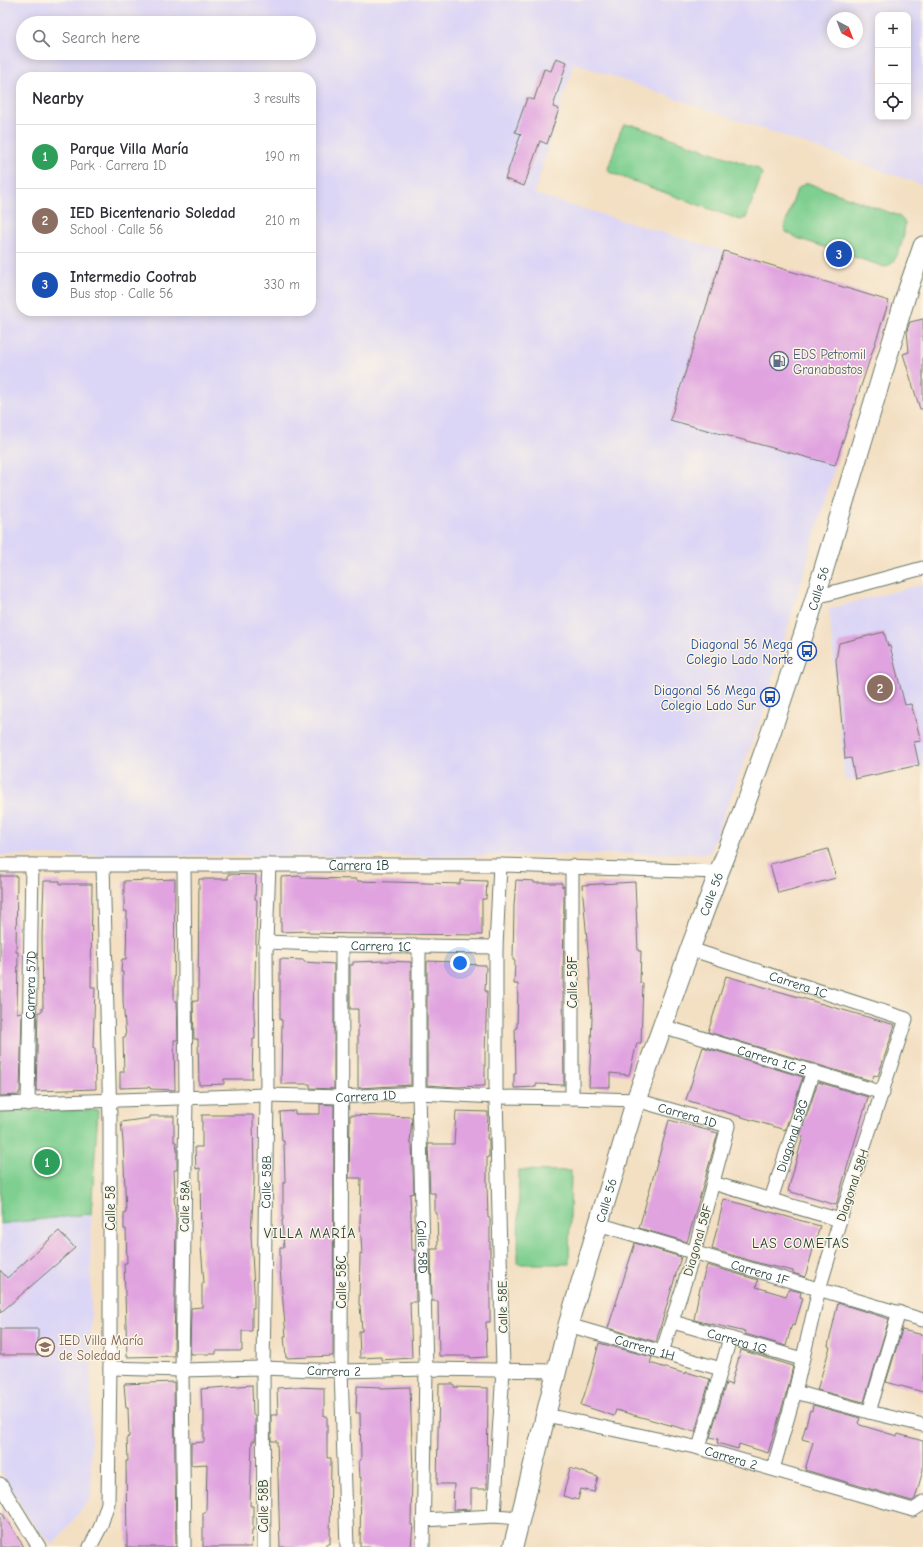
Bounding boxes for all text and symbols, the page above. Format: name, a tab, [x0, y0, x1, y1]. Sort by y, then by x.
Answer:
north arrow	[827, 12, 863, 48]
map controls	[875, 12, 911, 120]
button: +	[875, 12, 911, 48]
search box	[16, 16, 316, 60]
icon: search	[30, 27, 52, 49]
text: Search here	[62, 29, 140, 47]
button: −	[875, 48, 911, 84]
button: locate	[875, 84, 911, 120]
text: Nearby	[32, 89, 83, 108]
text: 3 results	[254, 91, 300, 106]
text: Parque Villa María	[70, 140, 189, 158]
text: 1	[42, 149, 48, 164]
text: 190 m	[265, 149, 300, 164]
text: Park · Carrera 1D	[70, 158, 166, 173]
text: IED Bicentenario Soledad	[70, 204, 236, 222]
text: 2	[42, 213, 48, 228]
text: 210 m	[265, 213, 300, 228]
text: School · Calle 56	[70, 222, 163, 237]
pin: 3	[826, 239, 852, 269]
text: Intermedio Cootrab	[70, 268, 197, 286]
text: 3	[42, 277, 48, 292]
text: 330 m	[264, 277, 300, 292]
text: Bus stop · Calle 56	[70, 286, 173, 301]
place label: EDS Petromil Granabastos	[793, 347, 866, 377]
fuel station icon: EDS Petromil Granabastos	[768, 350, 790, 372]
street label: Calle 56	[805, 565, 832, 612]
place label: Diagonal 56 Mega Colegio Lado Norte	[686, 637, 793, 667]
bus stop icon: Diagonal 56 Mega Colegio Lado Norte	[796, 640, 818, 662]
pin: 2	[867, 673, 893, 703]
place label: Diagonal 56 Mega Colegio Lado Sur	[654, 683, 757, 713]
bus stop icon: Diagonal 56 Mega Colegio Lado Sur	[759, 686, 781, 708]
street label: Carrera 1B	[329, 858, 389, 873]
street label: Calle 56	[696, 870, 726, 918]
street label: Carrera 1C	[351, 938, 411, 954]
street label: Carrera 57D	[22, 951, 39, 1019]
your location	[450, 953, 470, 973]
street label: Calle 58F	[565, 955, 580, 1008]
street label: Carrera 1C	[767, 968, 829, 1001]
street label: Carrera 1C 2	[735, 1042, 809, 1077]
street label: Carrera 1D	[335, 1087, 396, 1105]
street label: Diagonal 58G	[773, 1097, 811, 1174]
street label: Carrera 1D	[656, 1100, 719, 1131]
pin: 1	[34, 1147, 60, 1177]
street label: Diagonal 58H	[833, 1147, 872, 1223]
street label: Calle 58B	[258, 1155, 274, 1209]
street label: Calle 56	[592, 1177, 620, 1224]
street label: Calle 58A	[177, 1179, 192, 1232]
street label: Calle 58	[103, 1185, 118, 1230]
street label: Diagonal 58F	[680, 1202, 715, 1278]
street label: Calle 58D	[414, 1220, 431, 1274]
district label: VILLA MARÍA	[264, 1225, 356, 1242]
district label: LAS COMETAS	[752, 1235, 850, 1252]
street label: Calle 58C	[334, 1256, 349, 1308]
street label: Carrera 1F	[729, 1257, 791, 1288]
street label: Calle 58E	[495, 1280, 510, 1334]
street label: Carrera 1G	[706, 1325, 769, 1357]
street label: Carrera 1H	[613, 1332, 677, 1363]
place label: IED Villa María de Soledad	[59, 1333, 144, 1363]
school or university icon: IED Villa María de Soledad	[34, 1336, 56, 1358]
street label: Carrera 2	[307, 1363, 361, 1379]
street label: Carrera 2	[703, 1443, 759, 1473]
street label: Calle 58B	[256, 1479, 271, 1533]

